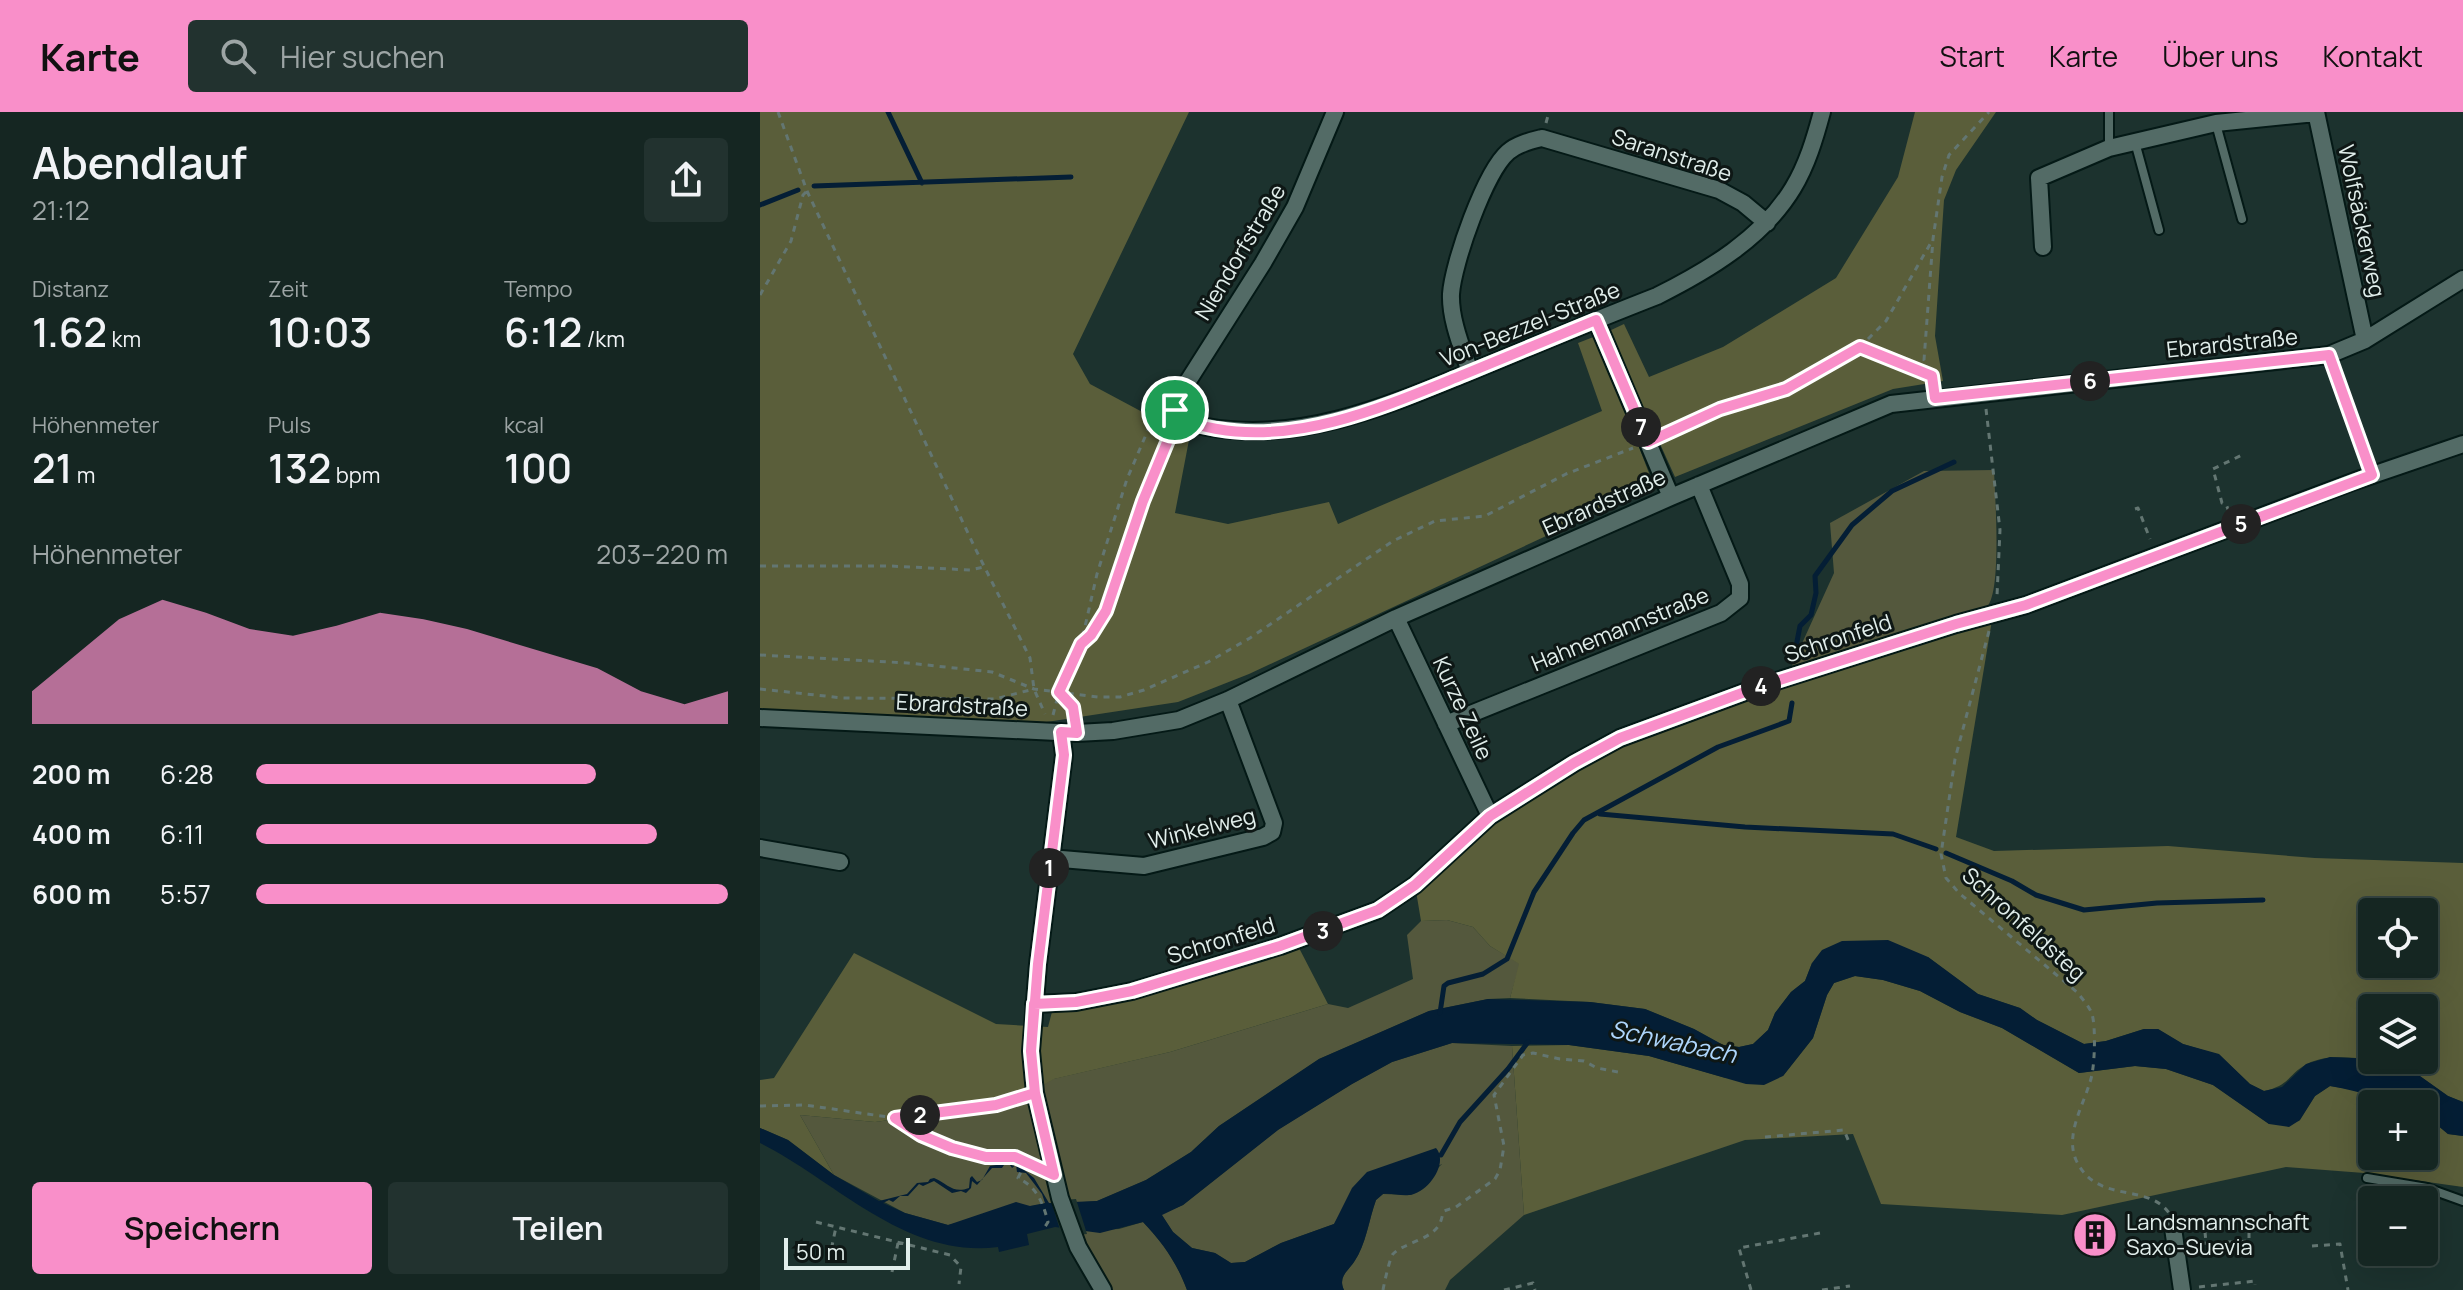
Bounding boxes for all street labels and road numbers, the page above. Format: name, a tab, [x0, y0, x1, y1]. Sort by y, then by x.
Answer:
street label: Saranstraße	[1608, 121, 1736, 189]
street label: Wolfsäckerweg	[2331, 142, 2393, 300]
street label: Niendorfstraße	[1188, 178, 1292, 326]
street label: Von-Bezzel-Straße	[1436, 274, 1624, 374]
street label: Ebrardstraße	[2165, 321, 2299, 365]
street label: Ebrardstraße	[1538, 461, 1671, 543]
street label: Hahnemannstraße	[1527, 580, 1713, 678]
street label: Schronfeld	[1781, 607, 1895, 669]
street label: Kurze Zeile	[1426, 651, 1500, 765]
street label: Ebrardstraße	[895, 687, 1029, 723]
street label: Winkelweg	[1145, 800, 1259, 856]
street label: Schronfeldsteg	[1956, 860, 2092, 988]
street label: Schronfeld	[1164, 909, 1278, 971]

